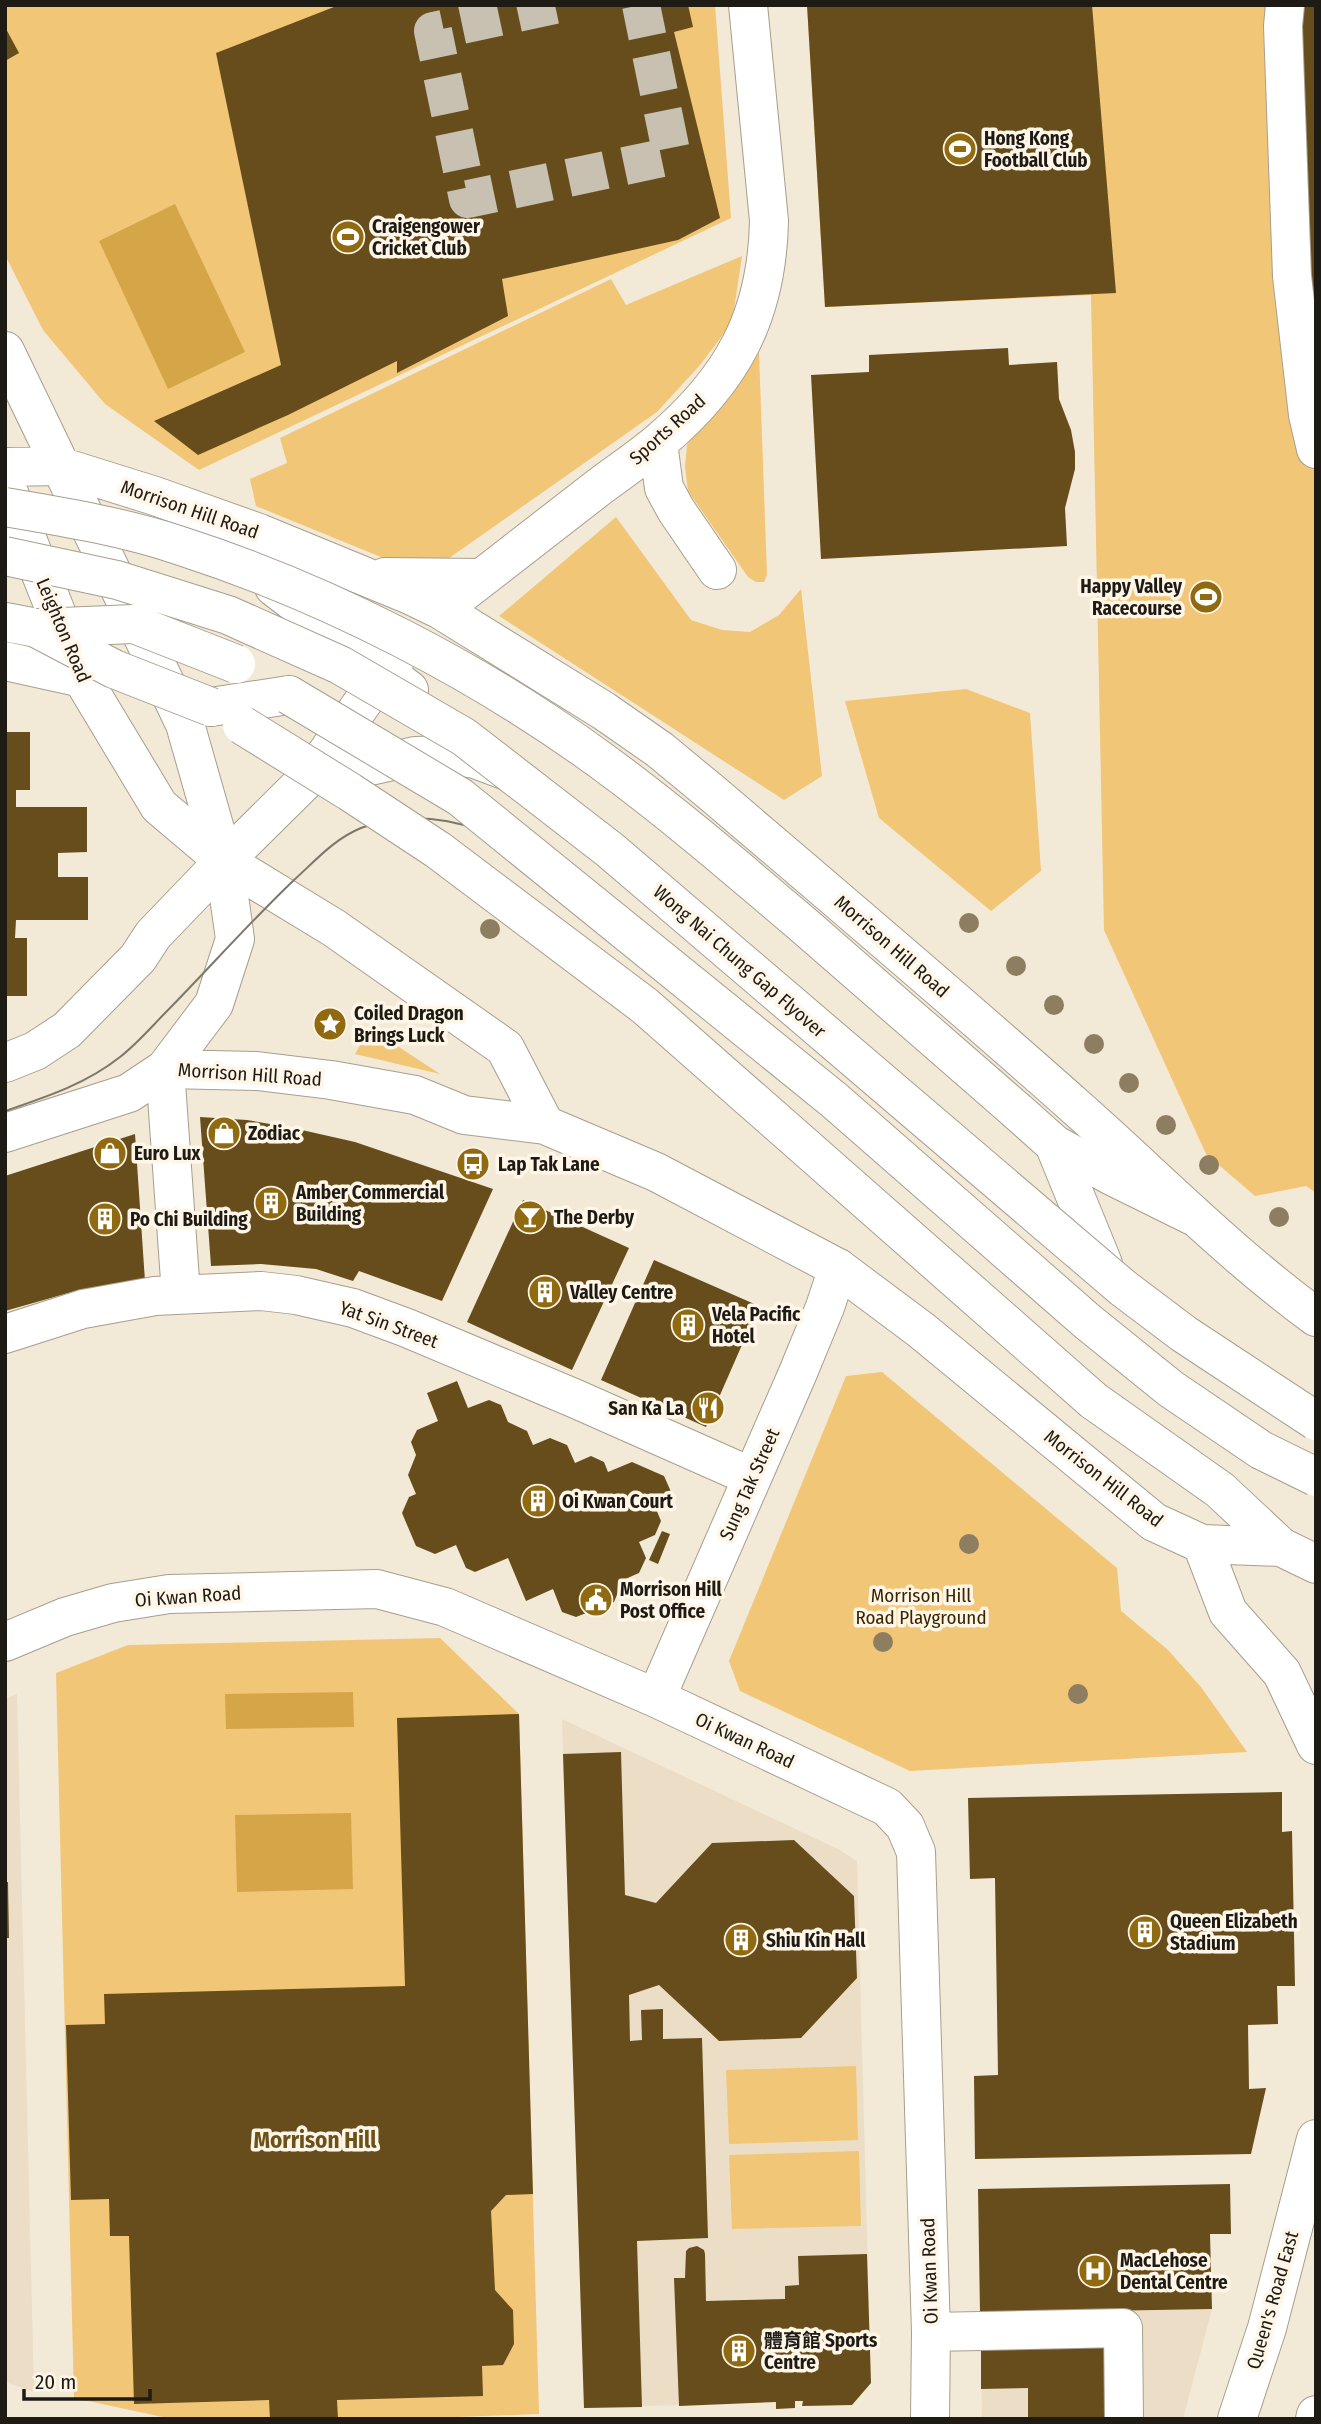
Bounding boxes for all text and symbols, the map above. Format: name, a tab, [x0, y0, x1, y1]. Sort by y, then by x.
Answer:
place label: Hong Kong Football Club	[984, 127, 1088, 172]
sports icon: Hong Kong Football Club	[941, 130, 979, 168]
place label: Craigengower Cricket Club	[372, 215, 481, 260]
sports icon: Craigengower Cricket Club	[329, 218, 367, 256]
street label: Sports Road	[625, 389, 710, 469]
street label: Morrison Hill Road	[118, 475, 262, 544]
street label: Leighton Road	[31, 575, 96, 686]
place label: Happy Valley Racecourse	[1080, 575, 1183, 620]
sports icon: Happy Valley Racecourse	[1187, 578, 1225, 616]
street label: Wong Nai Chung Gap Flyover	[649, 880, 831, 1043]
street label: Morrison Hill Road	[830, 890, 954, 1002]
place label: Coiled Dragon Brings Luck	[354, 1002, 464, 1047]
place icon: Coiled Dragon Brings Luck	[311, 1005, 349, 1043]
street label: Morrison Hill Road	[177, 1058, 323, 1091]
shop icon: Zodiac	[205, 1114, 243, 1152]
place label: Zodiac	[248, 1122, 301, 1145]
shop icon: Euro Lux	[91, 1134, 129, 1172]
place label: Euro Lux	[134, 1142, 202, 1165]
bus stop icon: Lap Tak Lane	[454, 1145, 492, 1183]
place label: Lap Tak Lane	[498, 1153, 600, 1176]
place label: Amber Commercial Building	[295, 1181, 445, 1226]
building icon: Amber Commercial Building	[252, 1184, 290, 1222]
bar icon: The Derby	[511, 1198, 549, 1236]
building icon: Po Chi Building	[86, 1200, 124, 1238]
place label: The Derby	[554, 1206, 635, 1229]
place label: Po Chi Building	[130, 1208, 248, 1231]
building icon: Valley Centre	[526, 1273, 564, 1311]
place label: Valley Centre	[569, 1281, 673, 1304]
street label: Yat Sin Street	[336, 1296, 442, 1353]
place label: Vela Pacific Hotel	[711, 1303, 801, 1348]
building icon: Vela Pacific Hotel	[669, 1306, 707, 1344]
restaurant icon: San Ka La	[689, 1389, 727, 1427]
place label: San Ka La	[608, 1397, 684, 1420]
street label: Sung Tak Street	[715, 1424, 785, 1544]
street label: Morrison Hill Road	[1040, 1425, 1168, 1532]
building icon: Oi Kwan Court	[519, 1482, 557, 1520]
place label: Oi Kwan Court	[562, 1490, 673, 1513]
place label: Morrison Hill Post Office	[620, 1578, 723, 1623]
street label: Oi Kwan Road	[134, 1581, 242, 1612]
public building icon: Morrison Hill Post Office	[577, 1581, 615, 1619]
park label: Morrison Hill Road Playground	[855, 1584, 987, 1629]
street label: Oi Kwan Road	[692, 1708, 798, 1773]
place label: Queen Elizabeth Stadium	[1170, 1910, 1298, 1955]
building icon: Queen Elizabeth Stadium	[1126, 1913, 1164, 1951]
building icon: Shiu Kin Hall	[722, 1921, 760, 1959]
place label: Shiu Kin Hall	[766, 1929, 866, 1952]
district label: Morrison Hill	[253, 2126, 377, 2154]
street label: Oi Kwan Road	[916, 2217, 943, 2325]
street label: Queen's Road East	[1242, 2228, 1303, 2372]
place label: MacLehose Dental Centre	[1120, 2249, 1228, 2294]
hospital icon: MacLehose Dental Centre	[1076, 2252, 1114, 2290]
place label: 體育館 Sports Centre	[764, 2329, 878, 2374]
building icon: 體育館 Sports Centre	[720, 2332, 758, 2370]
scale bar	[24, 2358, 150, 2402]
text: 20 m	[35, 2369, 76, 2395]

